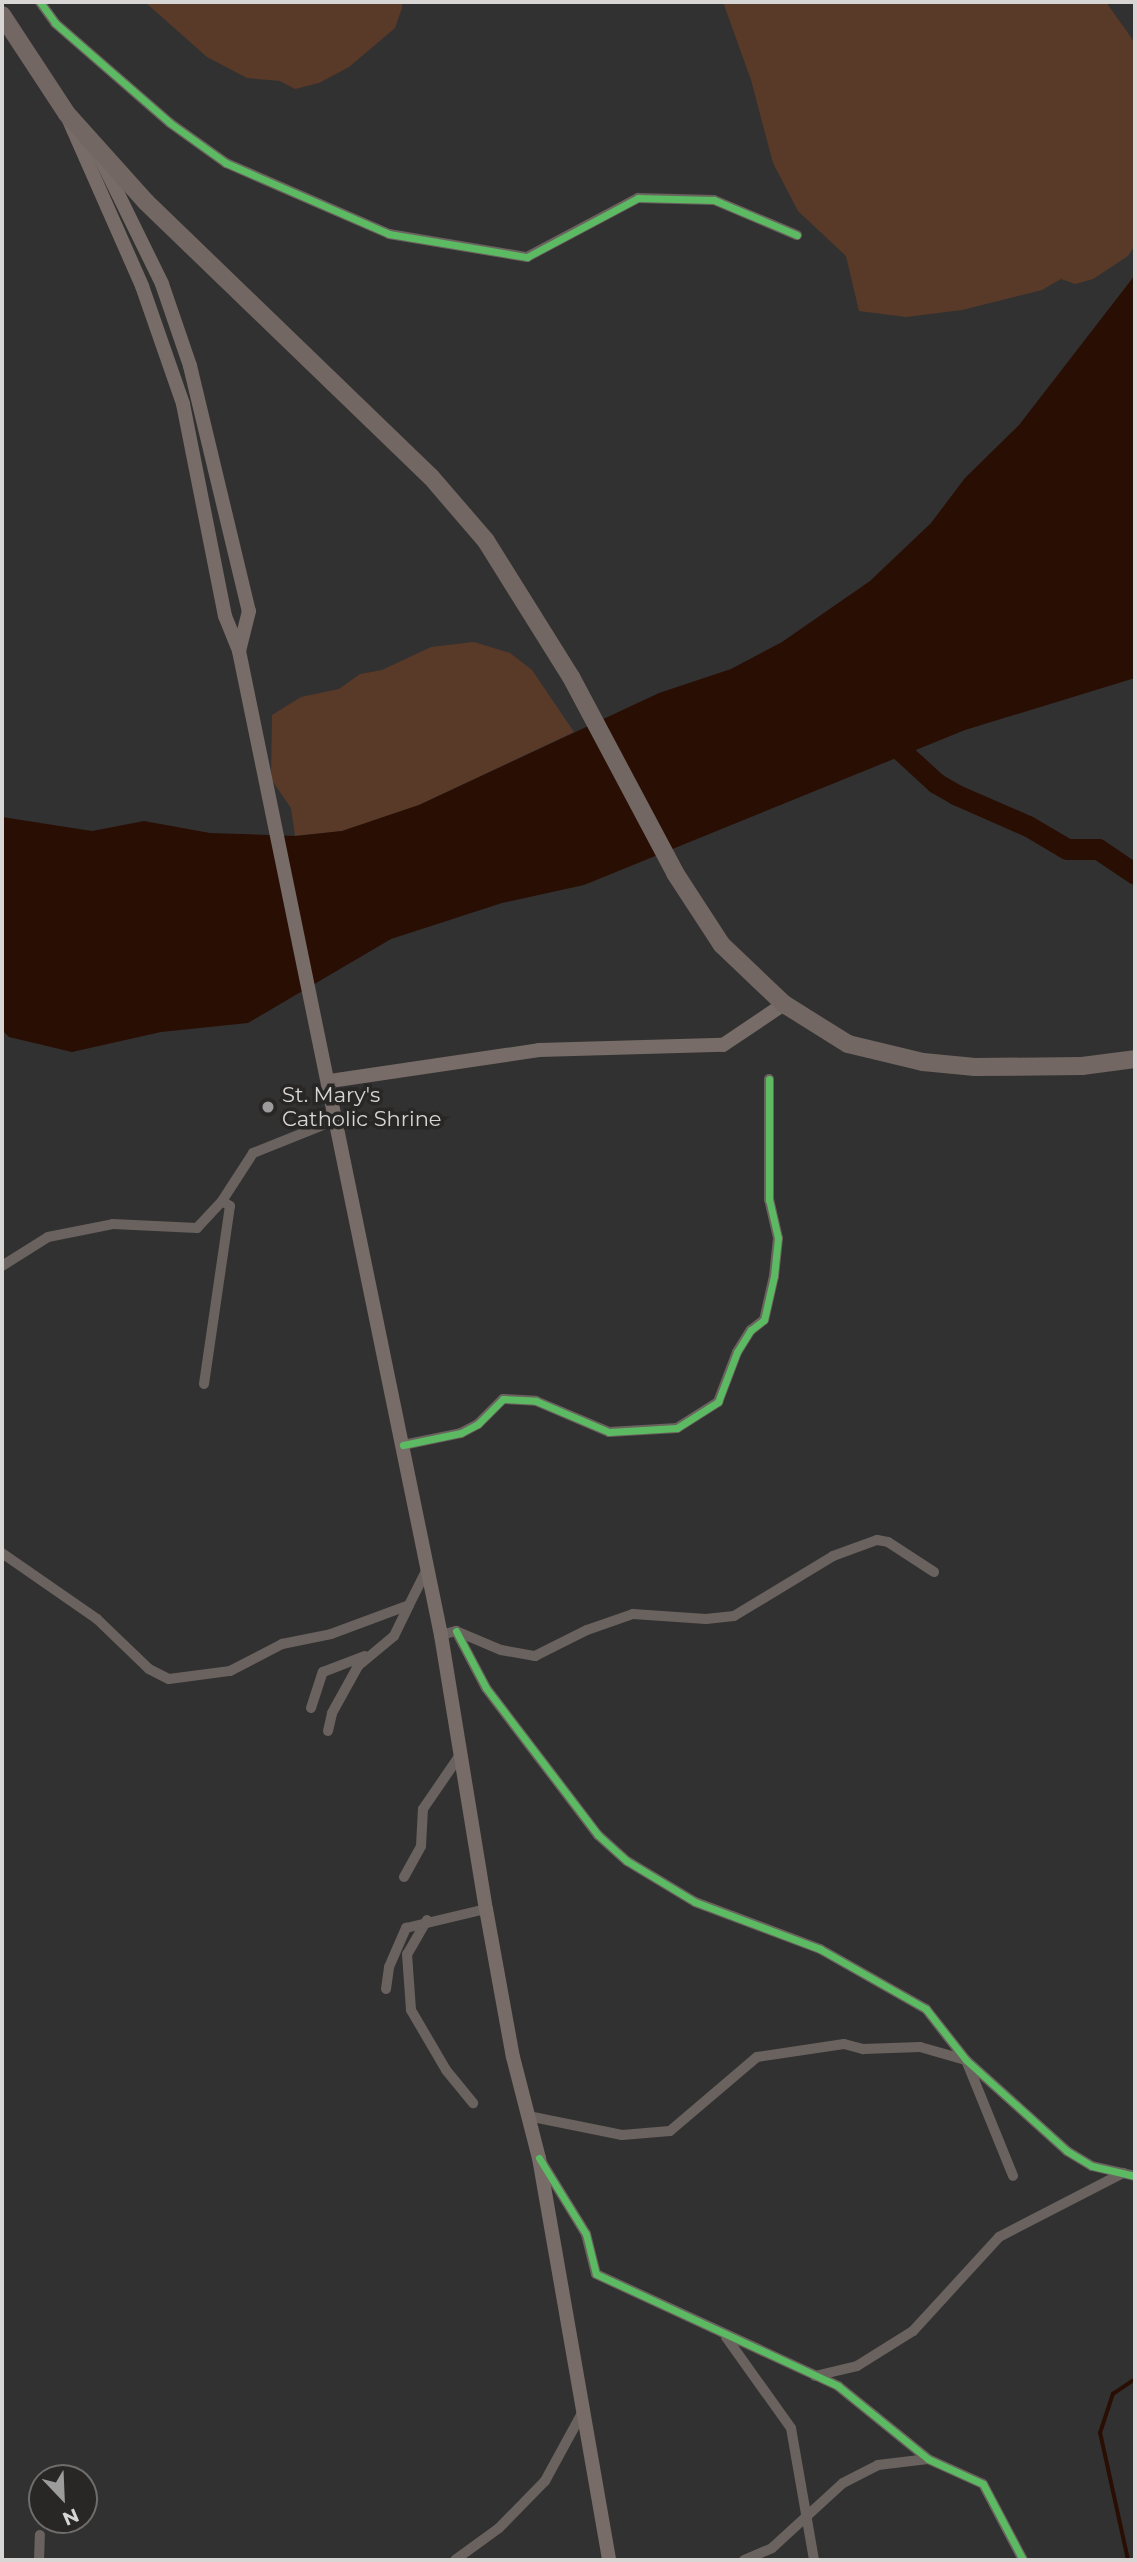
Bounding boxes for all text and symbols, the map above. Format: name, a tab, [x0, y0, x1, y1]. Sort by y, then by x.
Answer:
place label: St. Mary's Catholic Shrine	[282, 1082, 442, 1132]
marker: St. Mary's Catholic Shrine	[260, 1099, 276, 1115]
north arrow	[28, 2464, 98, 2534]
text: N	[59, 2503, 82, 2531]

